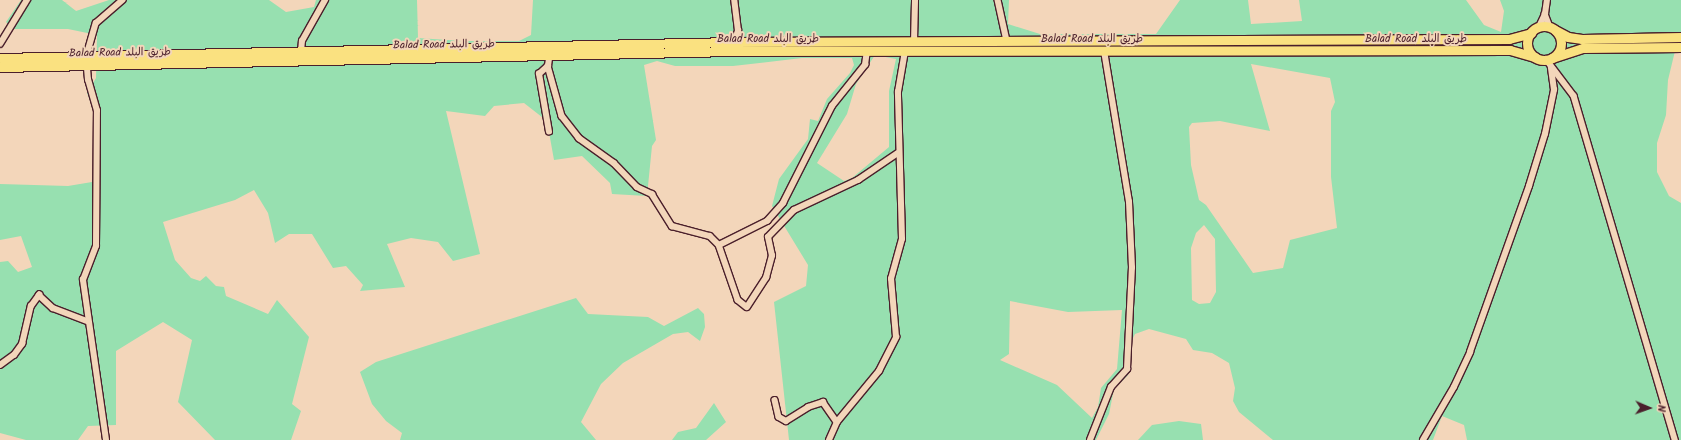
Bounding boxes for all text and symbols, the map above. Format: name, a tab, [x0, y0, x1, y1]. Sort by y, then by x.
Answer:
street label: Balad Road طريق البلد	[717, 32, 819, 46]
street label: Balad Road طريق البلد	[1041, 32, 1143, 46]
street label: Balad Road طريق البلد	[1365, 32, 1467, 46]
street label: Balad Road طريق البلد	[393, 38, 495, 52]
street label: Balad Road طريق البلد	[69, 46, 171, 60]
north arrow	[1629, 388, 1669, 428]
text: N	[1652, 405, 1670, 412]

